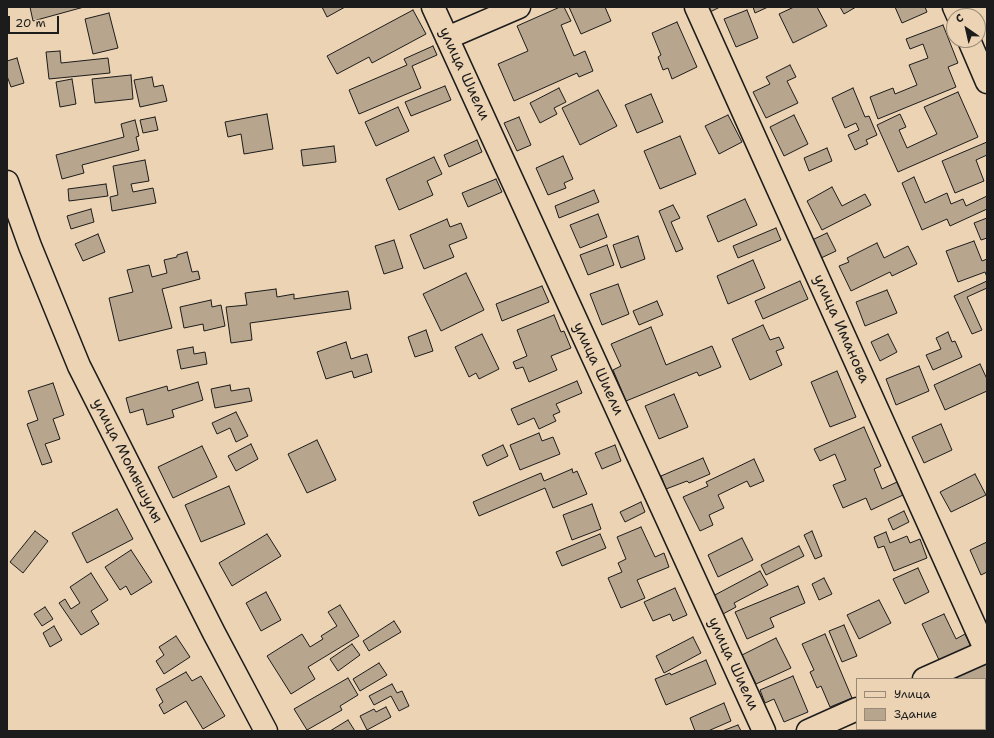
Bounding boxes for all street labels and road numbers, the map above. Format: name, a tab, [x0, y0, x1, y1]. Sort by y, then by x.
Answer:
street label: улица Шиели	[435, 25, 493, 123]
street label: улица Иманова	[809, 272, 873, 386]
street label: улица Шиели	[569, 320, 627, 418]
street label: улица Момышулы	[88, 396, 166, 526]
street label: улица Шиели	[704, 615, 762, 713]

